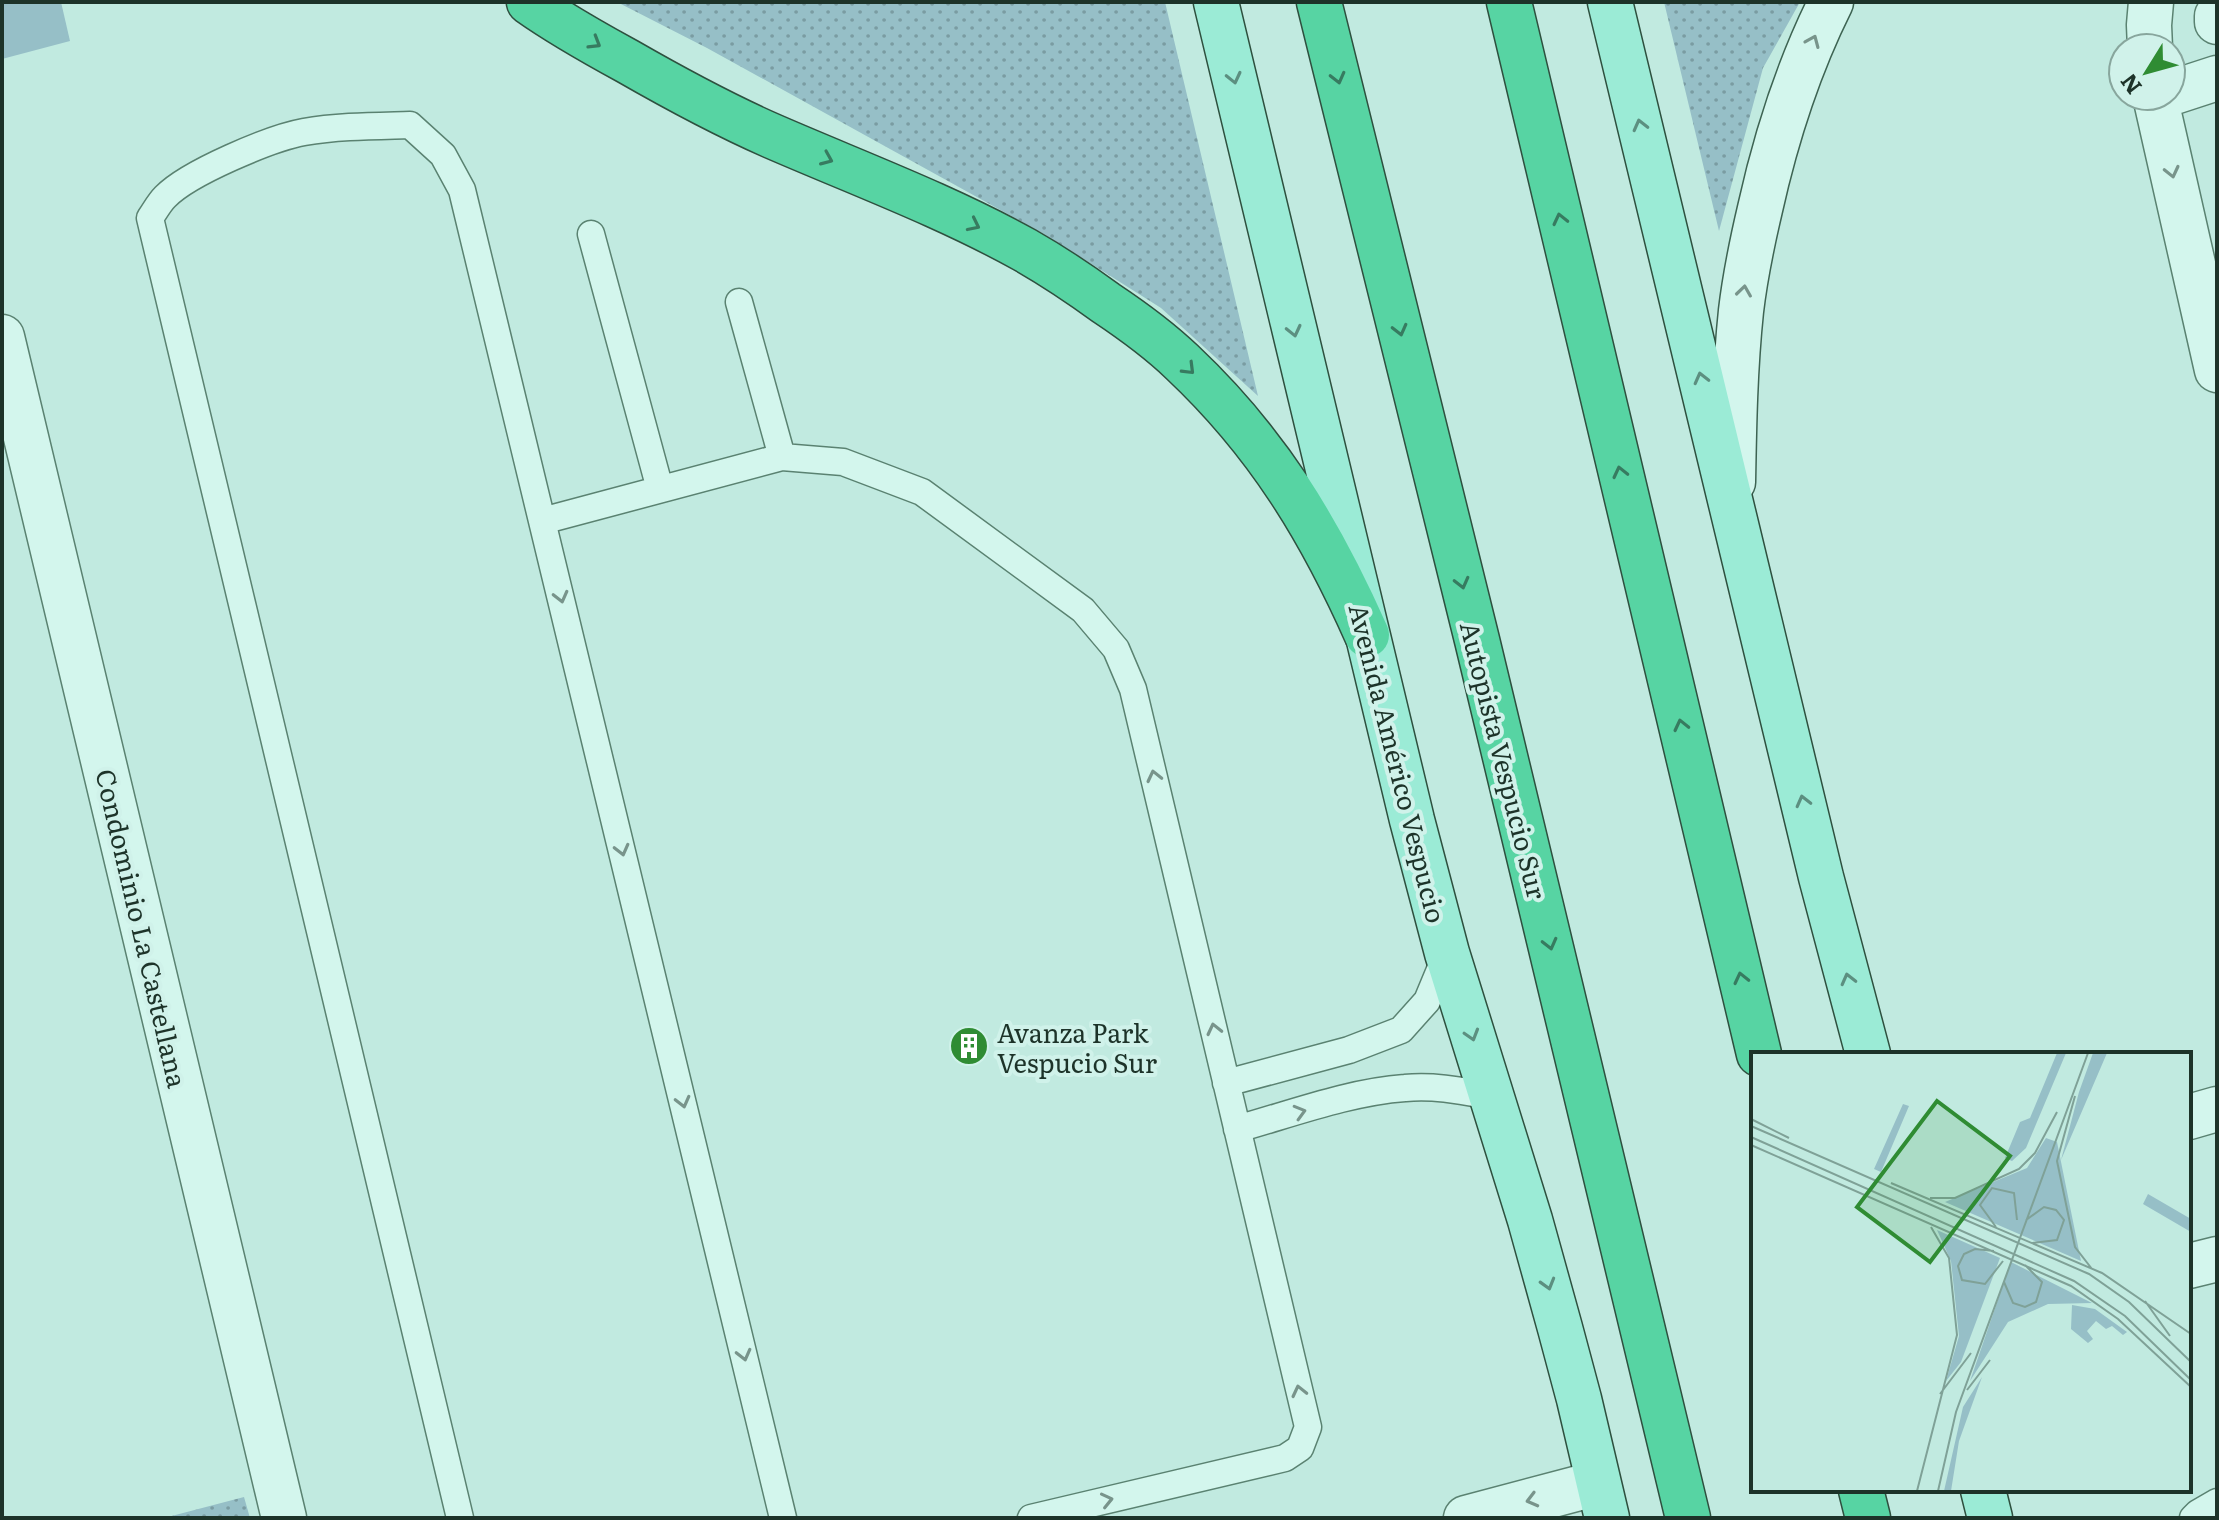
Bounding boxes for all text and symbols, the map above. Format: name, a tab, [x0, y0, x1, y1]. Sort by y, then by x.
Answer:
north arrow	[2107, 32, 2187, 112]
one-way arrow	[586, 33, 601, 49]
one-way arrow	[1803, 35, 1819, 49]
text: N	[2111, 68, 2149, 102]
one-way arrow	[1329, 70, 1346, 84]
one-way arrow	[1225, 71, 1242, 84]
one-way arrow	[1632, 119, 1649, 133]
one-way arrow	[819, 150, 834, 166]
one-way arrow	[2163, 165, 2180, 179]
one-way arrow	[1552, 213, 1569, 227]
one-way arrow	[966, 215, 981, 231]
one-way arrow	[1735, 284, 1752, 297]
one-way arrow	[1285, 323, 1302, 337]
one-way arrow	[1391, 323, 1408, 337]
one-way arrow	[1180, 360, 1194, 374]
one-way arrow	[1693, 371, 1710, 385]
one-way arrow	[1613, 466, 1630, 480]
one-way arrow	[1453, 575, 1470, 589]
one-way arrow	[551, 590, 568, 603]
street label: Avenida Américo Vespucio	[1340, 599, 1458, 927]
street label: Autopista Vespucio Sur	[1452, 617, 1559, 904]
one-way arrow	[1673, 719, 1690, 733]
street label: Condominio La Castellana	[87, 765, 199, 1091]
one-way arrow	[1146, 770, 1163, 783]
one-way arrow	[1795, 795, 1812, 808]
one-way arrow	[612, 842, 629, 856]
one-way arrow	[1541, 937, 1558, 951]
one-way arrow	[1733, 972, 1750, 985]
one-way arrow	[1840, 972, 1857, 986]
place label: Avanza Park Vespucio Sur	[997, 1012, 1158, 1081]
one-way arrow	[1206, 1023, 1223, 1036]
building icon: Avanza Park Vespucio Sur	[948, 1025, 990, 1067]
one-way arrow	[1463, 1028, 1479, 1042]
inset map	[1751, 1052, 2191, 1492]
one-way arrow	[673, 1095, 690, 1109]
one-way arrow	[1292, 1104, 1306, 1121]
one-way arrow	[1539, 1276, 1555, 1290]
one-way arrow	[735, 1348, 752, 1362]
one-way arrow	[1291, 1385, 1308, 1398]
one-way arrow	[1526, 1491, 1540, 1508]
one-way arrow	[1099, 1492, 1113, 1509]

